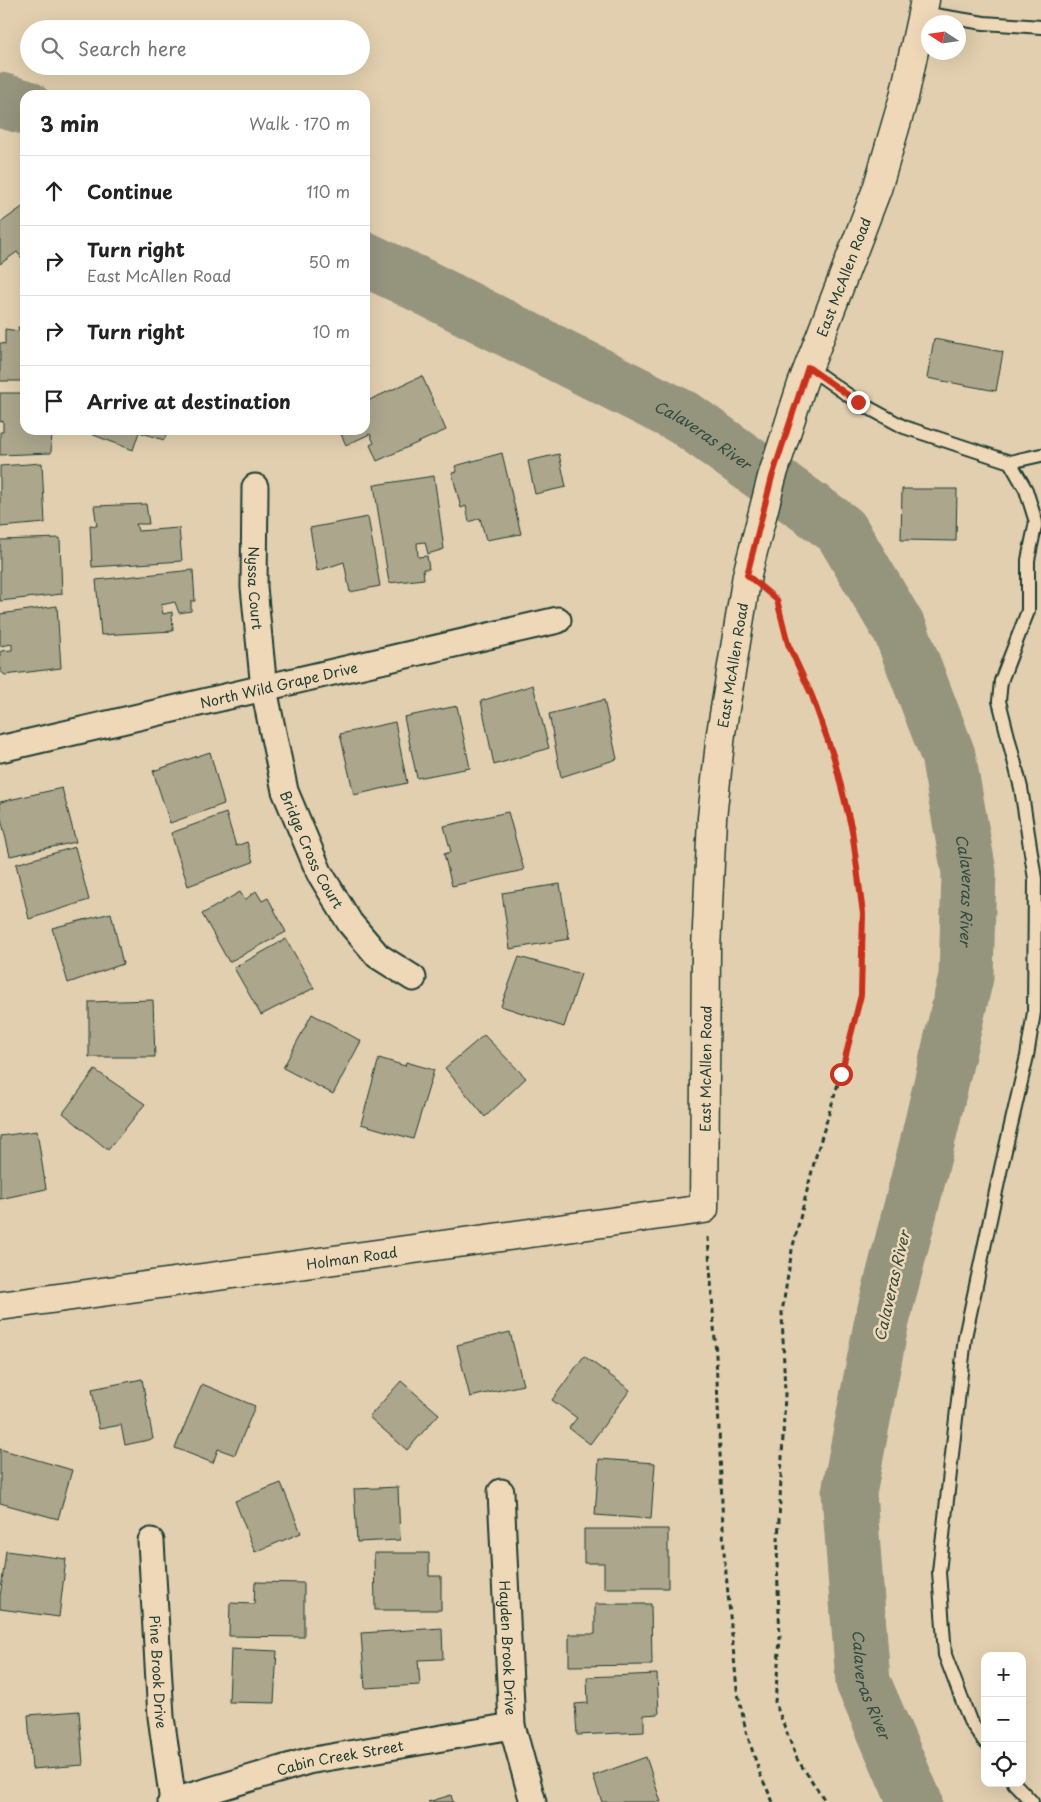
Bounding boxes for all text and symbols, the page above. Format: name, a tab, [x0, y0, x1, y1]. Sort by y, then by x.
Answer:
north arrow	[921, 15, 966, 60]
search box	[20, 20, 370, 75]
icon: search	[38, 34, 66, 62]
text: Search here	[78, 34, 187, 62]
text: 3 min	[40, 107, 99, 139]
text: Walk · 170 m	[249, 111, 350, 135]
icon: ahead	[40, 177, 68, 205]
text: Continue	[87, 177, 173, 205]
text: 110 m	[307, 179, 350, 203]
street label: East McAllen Road	[811, 214, 876, 340]
text: Turn right	[87, 235, 185, 263]
icon: right	[40, 247, 68, 275]
text: 50 m	[309, 249, 350, 273]
text: East McAllen Road	[87, 263, 231, 287]
icon: right	[40, 317, 68, 345]
text: Turn right	[87, 317, 185, 345]
text: 10 m	[313, 319, 350, 343]
icon: arrive	[40, 387, 68, 415]
text: Arrive at destination	[87, 387, 291, 415]
route end	[847, 391, 870, 414]
water label: Calaveras River	[650, 393, 758, 475]
street label: Nyssa Court	[243, 546, 269, 631]
street label: East McAllen Road	[712, 601, 753, 729]
street label: North Wild Grape Drive	[198, 656, 360, 713]
street label: Bridge Cross Court	[275, 787, 349, 912]
water label: Calaveras River	[951, 832, 981, 949]
street label: East McAllen Road	[694, 1005, 716, 1132]
route start	[830, 1063, 853, 1086]
water label: Calaveras River	[867, 1226, 915, 1343]
street label: Holman Road	[305, 1241, 399, 1274]
street label: Hayden Brook Drive	[495, 1580, 522, 1716]
street label: Pine Brook Drive	[145, 1615, 173, 1730]
water label: Calaveras River	[848, 1629, 898, 1744]
map controls	[981, 1652, 1026, 1787]
button: +	[981, 1652, 1026, 1697]
button: −	[981, 1697, 1026, 1742]
street label: Cabin Creek Street	[274, 1734, 405, 1780]
button: locate	[981, 1742, 1026, 1787]

